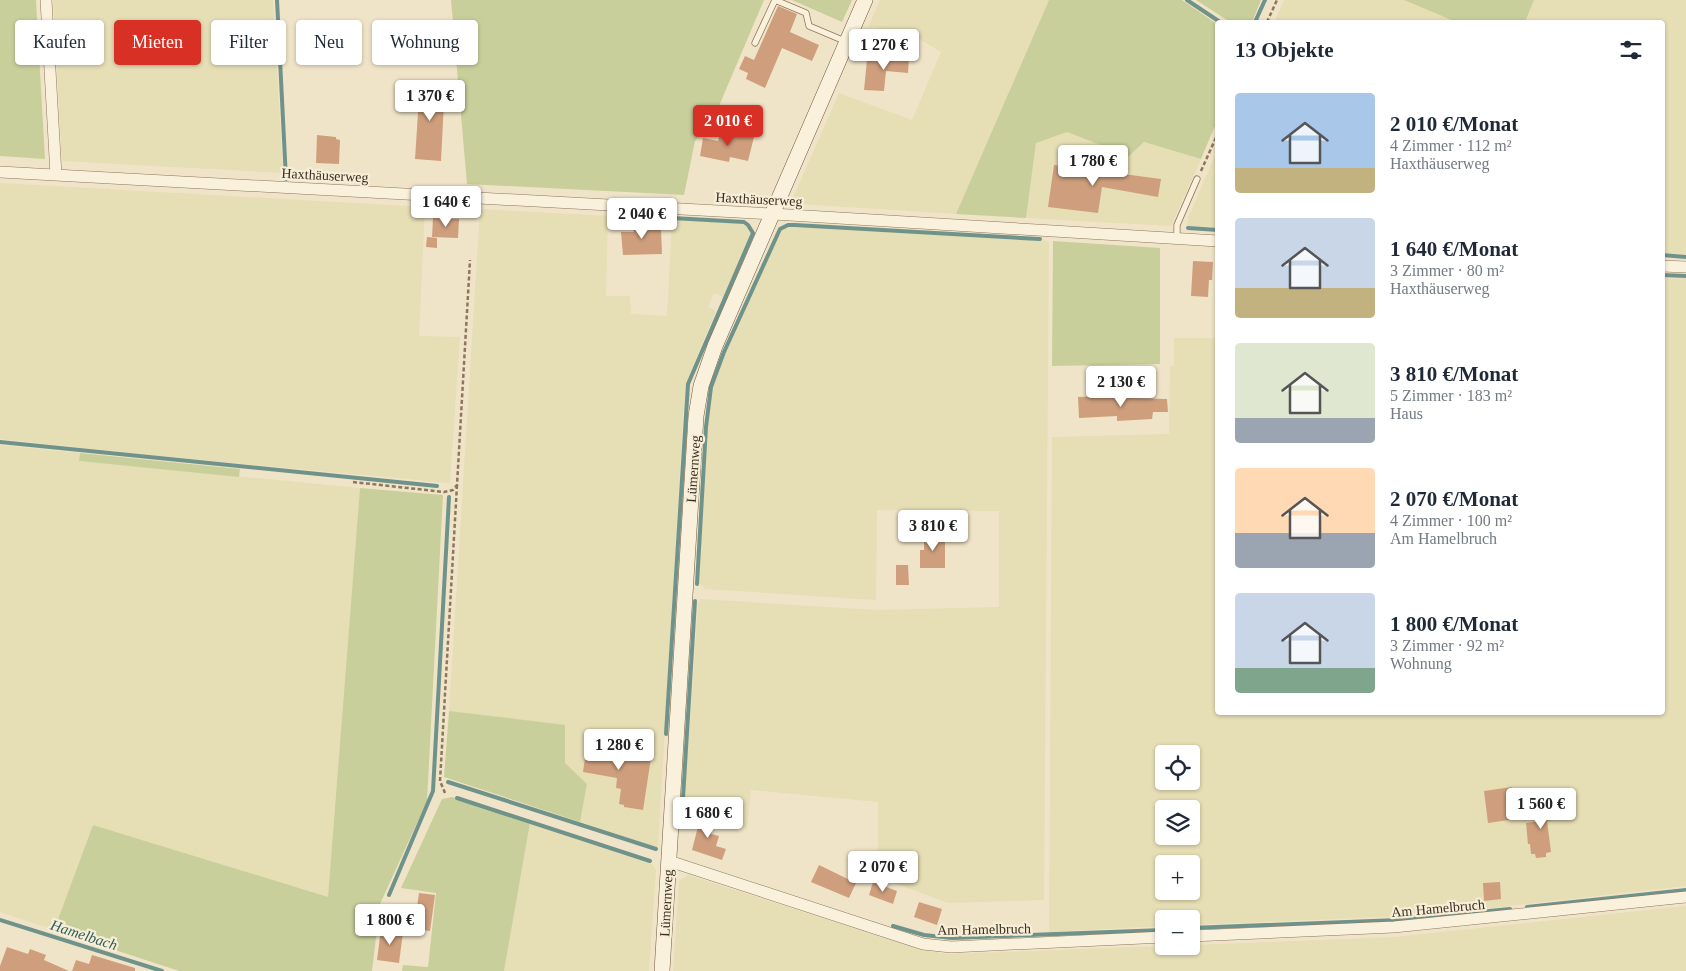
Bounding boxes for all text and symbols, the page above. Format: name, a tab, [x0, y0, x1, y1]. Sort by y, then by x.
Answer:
chip: Kaufen	[15, 20, 104, 65]
chip: Mieten	[114, 20, 201, 65]
chip: Filter	[211, 20, 286, 65]
chip: Neu	[296, 20, 362, 65]
chip: Wohnung	[372, 20, 478, 65]
pin: 1 270 €	[838, 28, 930, 71]
text: 1 270 €	[860, 36, 908, 53]
icon: filters	[1617, 36, 1645, 64]
text: 13 Objekte	[1235, 38, 1334, 62]
pin: 1 370 €	[384, 80, 476, 122]
text: 1 370 €	[406, 87, 454, 104]
pin: 2 010 €	[682, 104, 774, 147]
text: 2 010 €	[704, 112, 752, 129]
text: 2 010 €/Monat	[1390, 112, 1518, 136]
icon: home	[1275, 113, 1335, 173]
text: 4 Zimmer · 112 m²	[1390, 137, 1512, 154]
pin: 1 780 €	[1047, 144, 1139, 187]
text: 1 780 €	[1069, 152, 1117, 169]
text: Haxthäuserweg	[1390, 155, 1490, 172]
street label: Haxthäuserweg	[281, 166, 369, 185]
pin: 1 640 €	[400, 186, 492, 228]
street label: Haxthäuserweg	[715, 190, 803, 209]
text: 1 640 €	[422, 193, 470, 210]
pin: 2 040 €	[596, 198, 688, 240]
text: 2 040 €	[618, 205, 666, 222]
text: 1 640 €/Monat	[1390, 237, 1518, 261]
icon: home	[1275, 238, 1335, 298]
text: 3 Zimmer · 80 m²	[1390, 262, 1504, 279]
text: Haxthäuserweg	[1390, 280, 1490, 297]
text: 3 810 €/Monat	[1390, 362, 1518, 386]
icon: home	[1275, 363, 1335, 423]
pin: 2 130 €	[1075, 366, 1167, 408]
text: 2 130 €	[1097, 373, 1145, 390]
text: 5 Zimmer · 183 m²	[1390, 387, 1512, 404]
text: Haus	[1390, 405, 1423, 422]
street label: Lümernweg	[684, 435, 703, 503]
text: 2 070 €/Monat	[1390, 487, 1518, 511]
icon: home	[1275, 488, 1335, 548]
pin: 3 810 €	[887, 510, 979, 552]
text: 4 Zimmer · 100 m²	[1390, 512, 1512, 529]
text: 3 810 €	[909, 517, 957, 534]
text: Am Hamelbruch	[1390, 530, 1497, 547]
text: 1 800 €/Monat	[1390, 612, 1518, 636]
icon: home	[1275, 613, 1335, 673]
text: 3 Zimmer · 92 m²	[1390, 637, 1504, 654]
text: Wohnung	[1390, 655, 1452, 672]
pin: 1 280 €	[573, 728, 665, 771]
text: 1 280 €	[595, 736, 643, 753]
map controls	[1155, 745, 1200, 955]
button: locate	[1155, 745, 1200, 790]
pin: 1 560 €	[1495, 788, 1587, 830]
text: 1 560 €	[1517, 795, 1565, 812]
pin: 1 680 €	[662, 796, 754, 839]
button: layers	[1155, 800, 1200, 845]
text: 1 680 €	[684, 804, 732, 821]
pin: 2 070 €	[837, 850, 929, 893]
button: +	[1155, 855, 1200, 900]
text: 2 070 €	[859, 858, 907, 875]
street label: Lümernweg	[657, 869, 676, 937]
street label: Am Hamelbruch	[1391, 897, 1485, 920]
pin: 1 800 €	[344, 904, 436, 946]
button: −	[1155, 910, 1200, 955]
text: 1 800 €	[366, 911, 414, 928]
water label: Hamelbach	[48, 916, 119, 953]
street label: Am Hamelbruch	[937, 921, 1031, 938]

